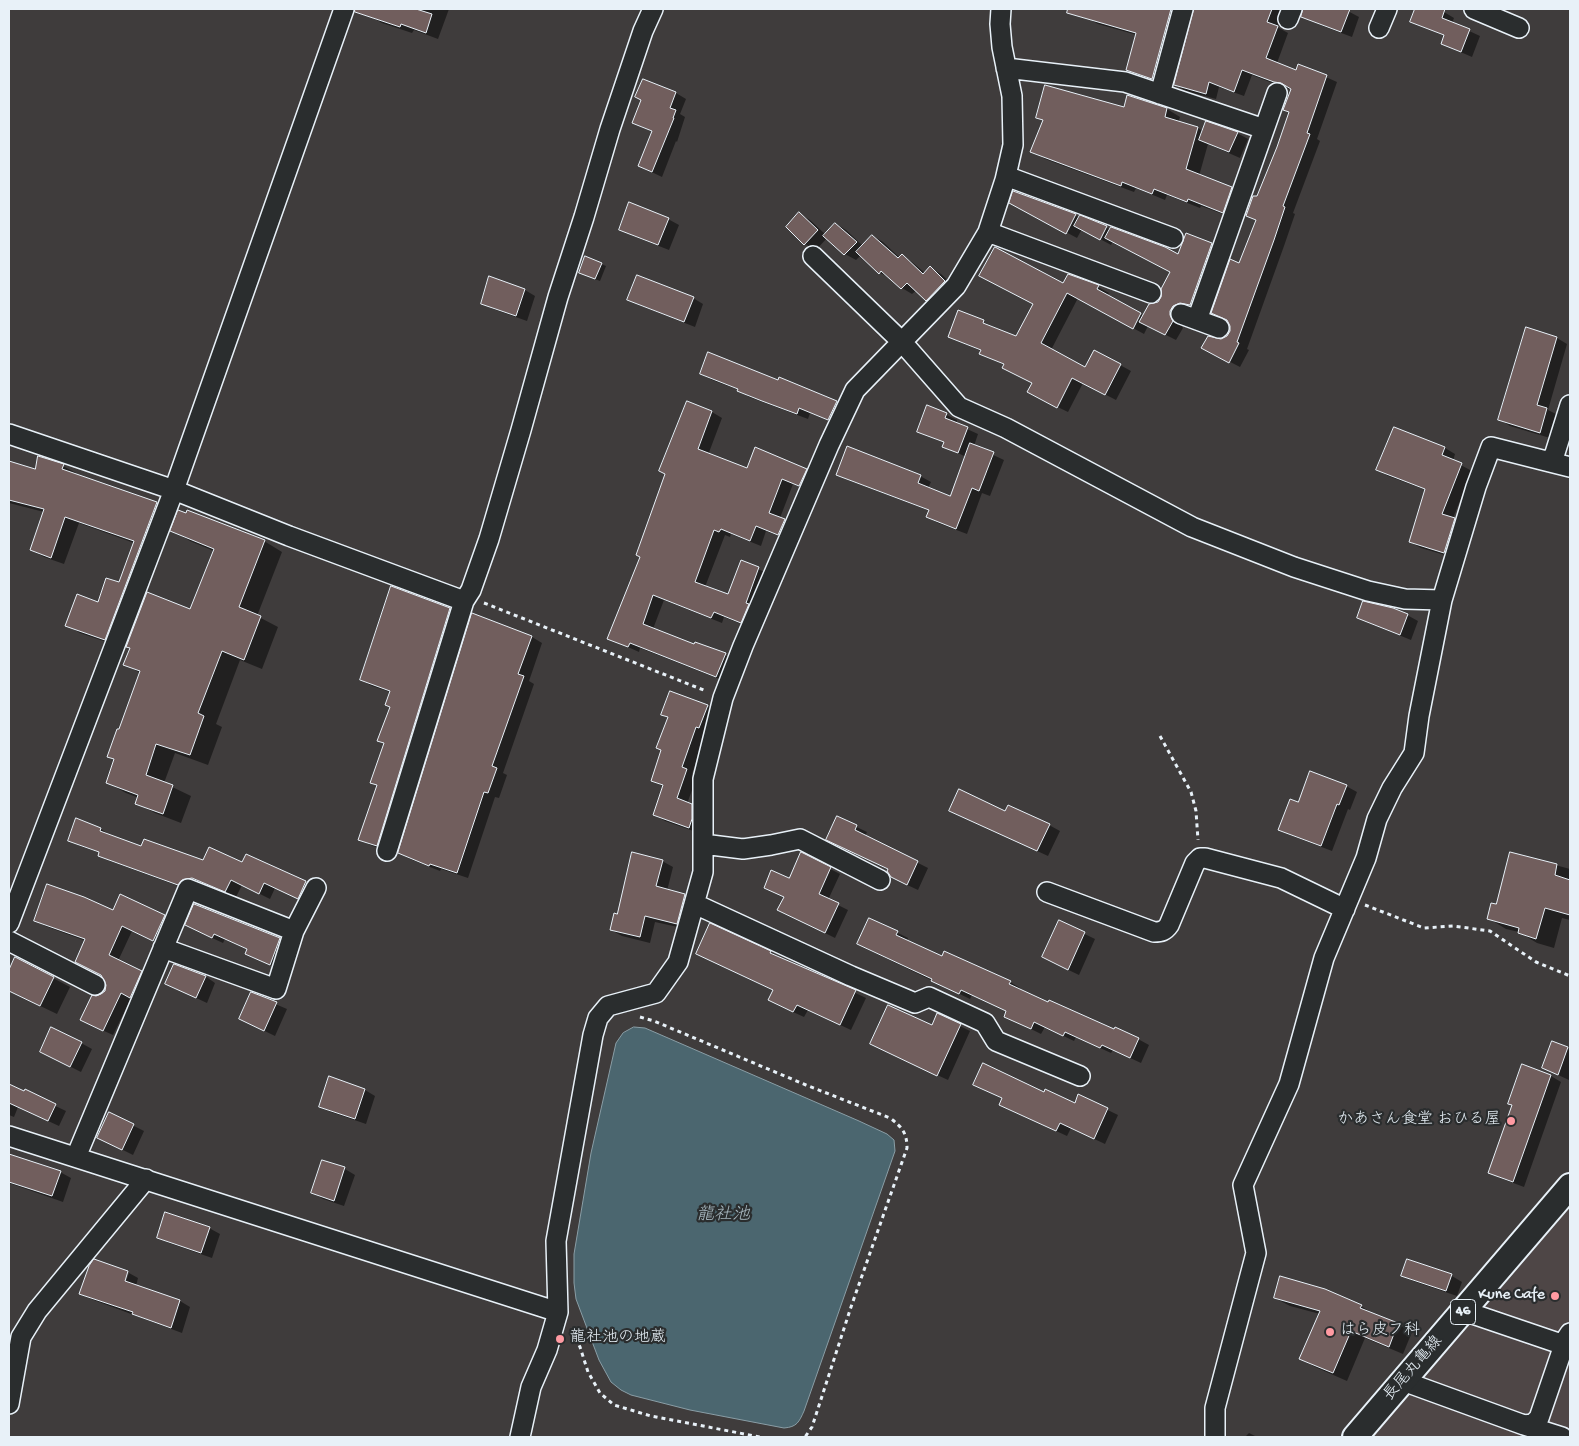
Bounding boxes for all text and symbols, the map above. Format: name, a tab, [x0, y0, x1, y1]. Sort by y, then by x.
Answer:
place label: かあさん食堂 おひる屋	[1337, 1111, 1501, 1131]
marker: かあさん食堂 おひる屋	[1505, 1115, 1517, 1127]
water label: 龍社池	[696, 1205, 750, 1227]
place label: Kune Cafe	[1478, 1286, 1545, 1306]
marker: Kune Cafe	[1549, 1290, 1561, 1302]
road number: 46	[1450, 1300, 1476, 1324]
place label: はら皮フ科	[1340, 1322, 1420, 1342]
marker: はら皮フ科	[1324, 1326, 1336, 1338]
place label: 龍社池の地蔵	[570, 1329, 666, 1349]
marker: 龍社池の地蔵	[554, 1333, 566, 1345]
street label: 長尾丸亀線	[1381, 1333, 1447, 1405]

